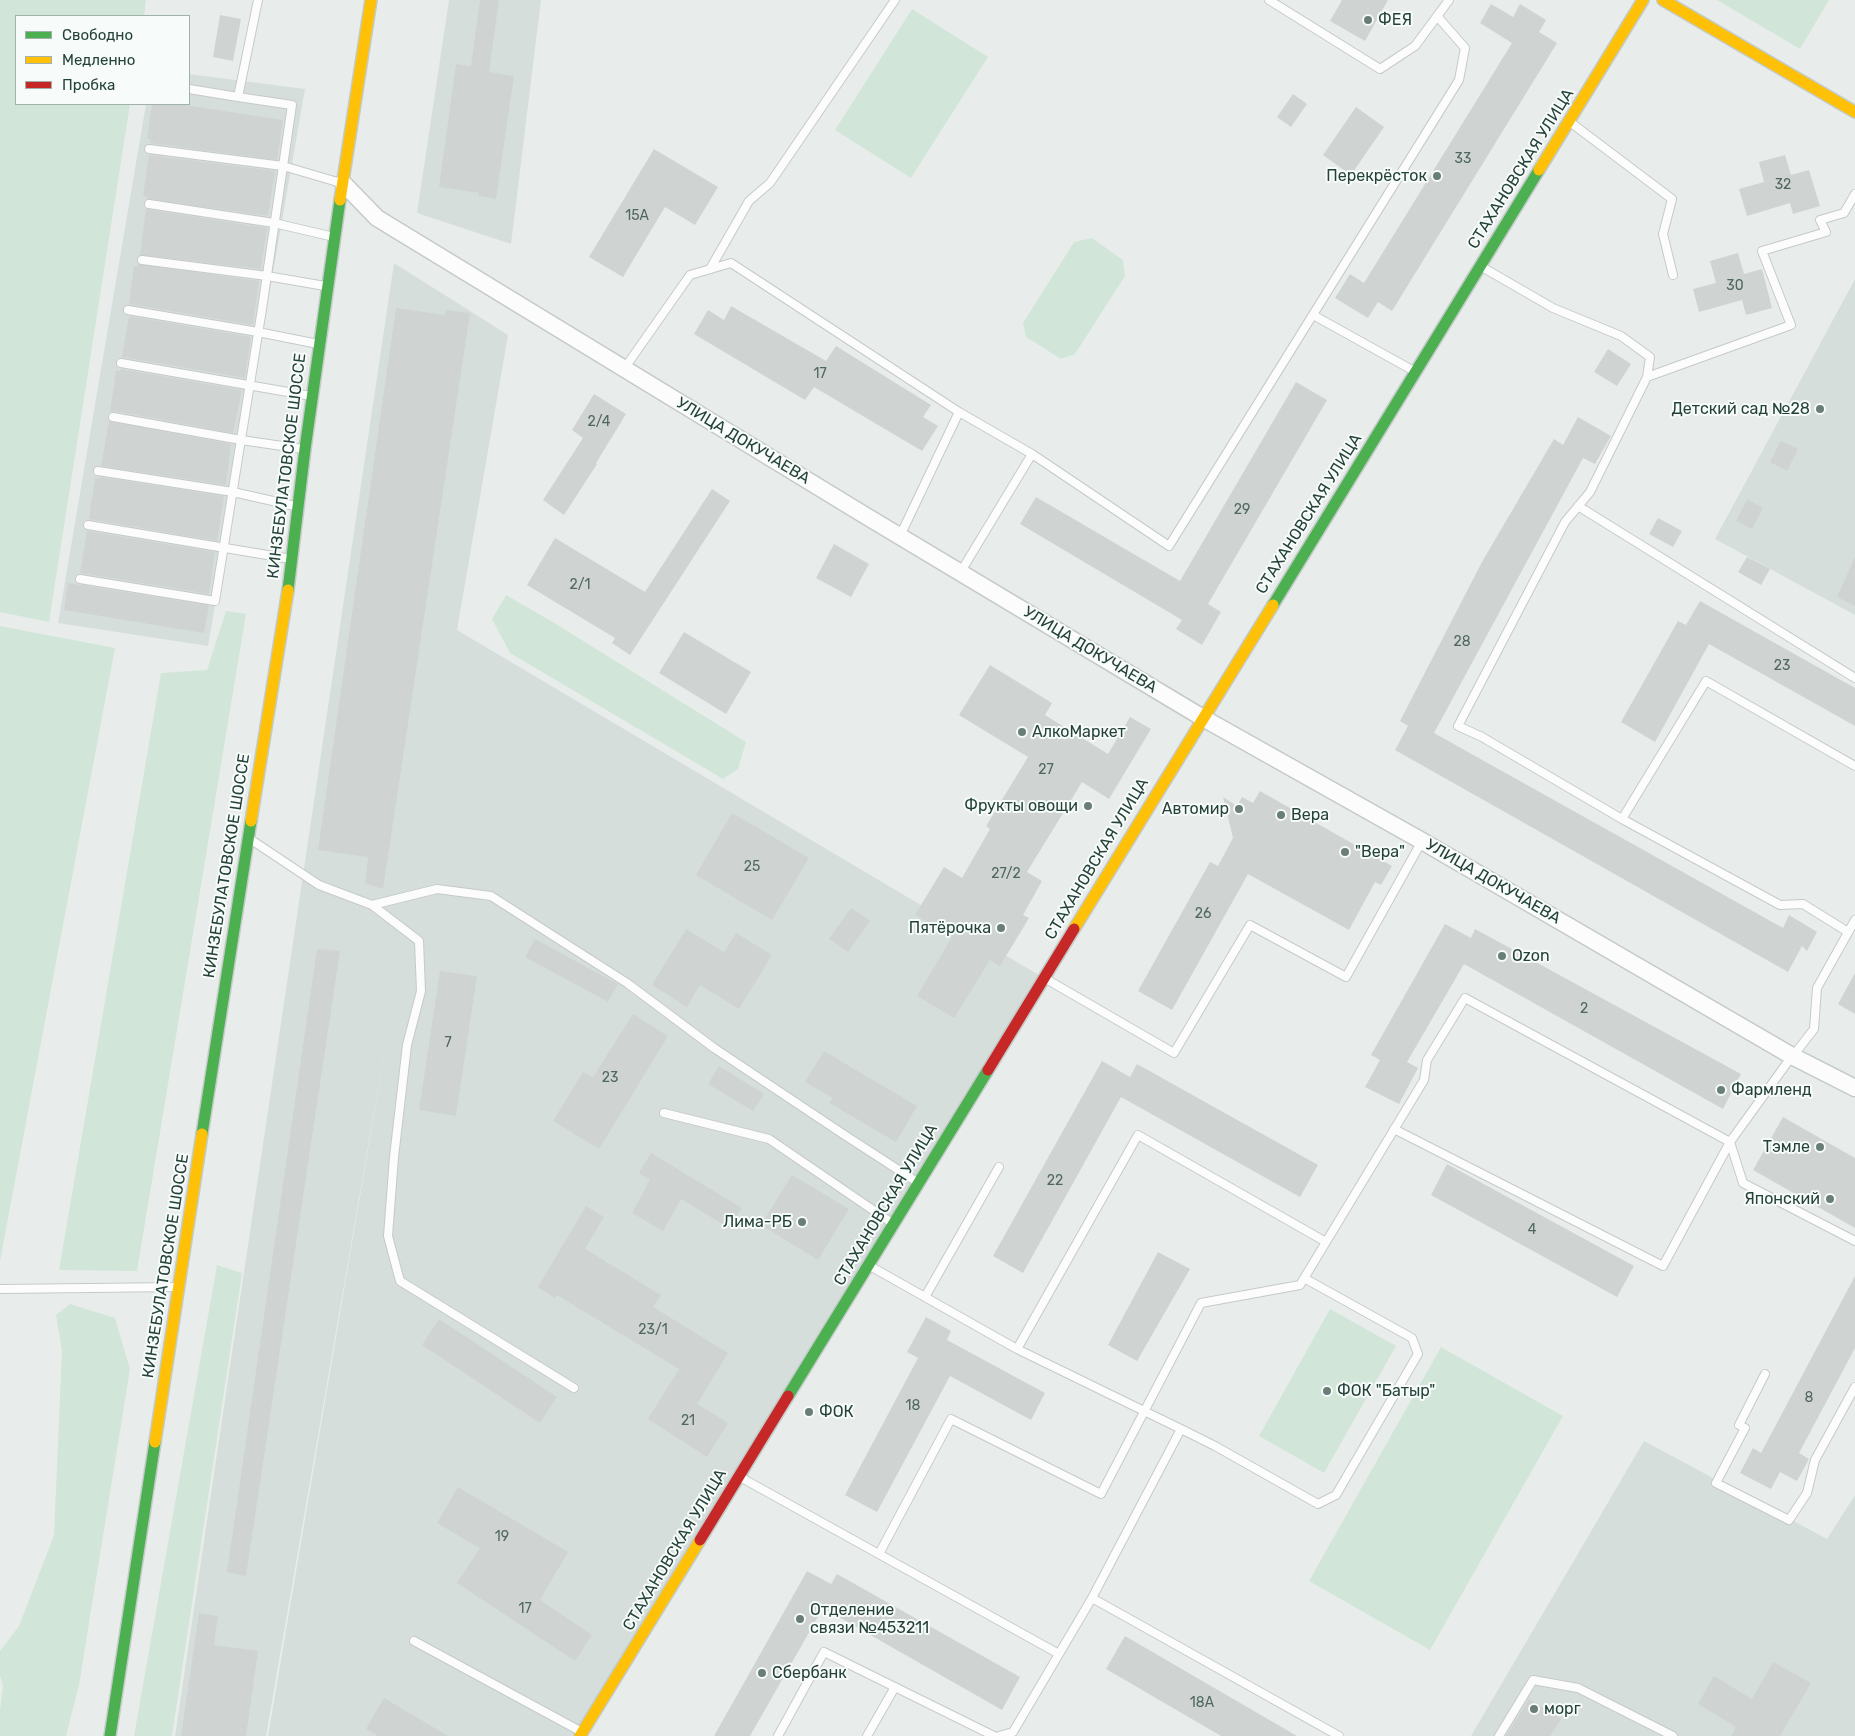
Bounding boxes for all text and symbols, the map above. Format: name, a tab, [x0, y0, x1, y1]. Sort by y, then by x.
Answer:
place label: ФЕЯ	[1378, 10, 1412, 30]
marker: ФЕЯ	[1362, 14, 1374, 26]
legend	[15, 15, 190, 105]
text: Свободно	[62, 26, 133, 44]
text: Медленно	[62, 51, 135, 69]
text: Пробка	[62, 76, 115, 94]
street label: СТАХАНОВСКАЯ УЛИЦА	[1464, 85, 1578, 253]
house number: 33	[1455, 151, 1471, 167]
place label: Перекрёсток	[1326, 166, 1427, 186]
marker: Перекрёсток	[1431, 170, 1443, 182]
house number: 32	[1775, 177, 1791, 193]
house number: 15А	[625, 208, 649, 224]
house number: 30	[1726, 278, 1744, 294]
street label: КИНЗЕБУЛАТОВСКОЕ ШОССЕ	[264, 352, 310, 580]
house number: 17	[813, 366, 827, 382]
street label: УЛИЦА ДОКУЧАЕВА	[673, 393, 813, 489]
place label: Детский сад №28	[1671, 399, 1810, 419]
marker: Детский сад №28	[1814, 403, 1826, 415]
house number: 2/4	[588, 414, 610, 430]
street label: СТАХАНОВСКАЯ УЛИЦА	[1252, 430, 1366, 598]
house number: 29	[1234, 502, 1250, 518]
house number: 2/1	[570, 577, 590, 593]
street label: УЛИЦА ДОКУЧАЕВА	[1020, 602, 1160, 698]
house number: 28	[1453, 634, 1471, 650]
house number: 23	[1774, 658, 1790, 674]
place label: АлкоМаркет	[1032, 722, 1126, 742]
marker: АлкоМаркет	[1016, 726, 1028, 738]
street label: КИНЗЕБУЛАТОВСКОЕ ШОССЕ	[200, 752, 254, 980]
house number: 27	[1038, 762, 1054, 778]
street label: СТАХАНОВСКАЯ УЛИЦА	[1041, 775, 1153, 943]
place label: Фрукты овощи	[964, 796, 1078, 816]
place label: Автомир	[1162, 799, 1229, 819]
marker: Фрукты овощи	[1082, 800, 1094, 812]
marker: Автомир	[1233, 803, 1245, 815]
place label: Вера	[1291, 805, 1329, 825]
marker: Вера	[1275, 809, 1287, 821]
street label: УЛИЦА ДОКУЧАЕВА	[1422, 836, 1564, 928]
place label: "Вера"	[1355, 842, 1405, 862]
marker: "Вера"	[1339, 846, 1351, 858]
house number: 25	[744, 859, 760, 875]
house number: 27/2	[991, 866, 1021, 882]
house number: 26	[1195, 906, 1211, 922]
place label: Пятёрочка	[909, 918, 991, 938]
marker: Пятёрочка	[995, 922, 1007, 934]
place label: Ozon	[1512, 946, 1550, 966]
marker: Ozon	[1496, 950, 1508, 962]
house number: 2	[1580, 1001, 1588, 1017]
house number: 7	[444, 1035, 452, 1051]
house number: 23	[602, 1070, 618, 1086]
place label: Фармленд	[1731, 1080, 1812, 1100]
marker: Фармленд	[1715, 1084, 1727, 1096]
street label: СТАХАНОВСКАЯ УЛИЦА	[830, 1121, 942, 1289]
place label: Тэмле	[1763, 1137, 1810, 1157]
marker: Тэмле	[1814, 1141, 1826, 1153]
street label: КИНЗЕБУЛАТОВСКОЕ ШОССЕ	[139, 1152, 193, 1380]
house number: 22	[1047, 1173, 1063, 1189]
place label: Японский	[1744, 1189, 1820, 1209]
marker: Японский	[1824, 1193, 1836, 1205]
place label: Лима-РБ	[723, 1212, 792, 1232]
marker: Лима-РБ	[796, 1216, 808, 1228]
house number: 4	[1528, 1222, 1536, 1238]
house number: 23/1	[638, 1322, 668, 1338]
place label: ФОК "Батыр"	[1337, 1381, 1435, 1401]
marker: ФОК "Батыр"	[1321, 1385, 1333, 1397]
house number: 8	[1805, 1390, 1813, 1406]
house number: 18	[906, 1398, 920, 1414]
place label: ФОК	[819, 1402, 854, 1422]
marker: ФОК	[803, 1406, 815, 1418]
house number: 21	[681, 1413, 695, 1429]
street label: СТАХАНОВСКАЯ УЛИЦА	[619, 1466, 731, 1634]
house number: 19	[495, 1529, 509, 1545]
place label: Отделение связи №453211	[810, 1600, 929, 1638]
house number: 17	[518, 1601, 532, 1617]
marker: Отделение связи №453211	[794, 1613, 806, 1625]
place label: Сбербанк	[772, 1663, 847, 1683]
marker: Сбербанк	[756, 1667, 768, 1679]
house number: 18А	[1190, 1695, 1214, 1711]
place label: морг	[1544, 1699, 1581, 1719]
marker: морг	[1528, 1703, 1540, 1715]

